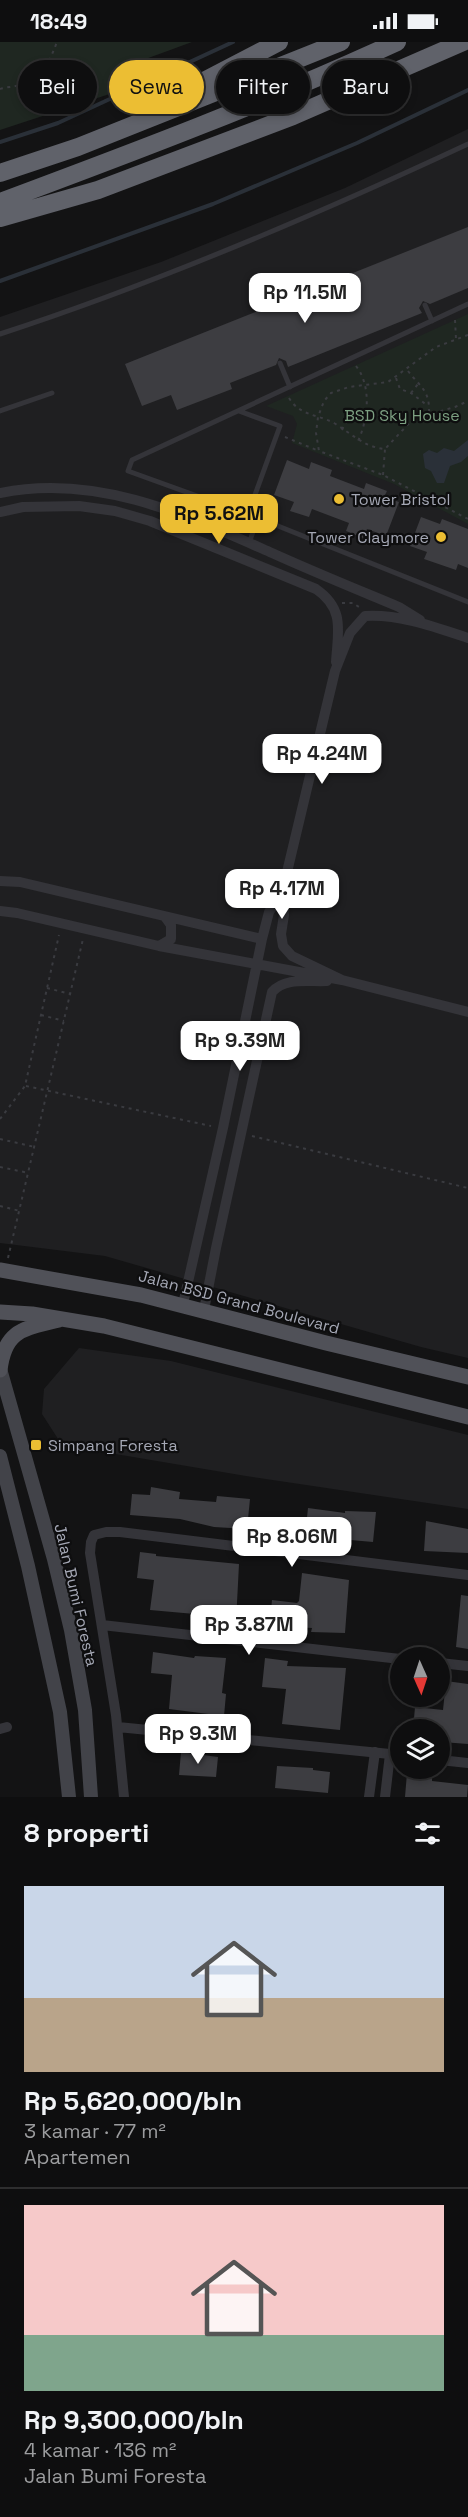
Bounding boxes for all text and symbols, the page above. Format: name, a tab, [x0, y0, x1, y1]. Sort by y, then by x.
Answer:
text: 18:49	[30, 7, 87, 35]
chip: Beli	[18, 60, 97, 114]
chip: Sewa	[109, 60, 204, 114]
chip: Filter	[216, 60, 310, 114]
chip: Baru	[322, 60, 410, 114]
pin: Rp 11.5M	[243, 273, 367, 324]
text: Rp 11.5M	[263, 279, 347, 305]
park label: BSD Sky House	[344, 405, 460, 426]
place label: Tower Bristol	[351, 489, 450, 510]
marker: Tower Bristol	[332, 492, 346, 506]
pin: Rp 5.62M	[157, 494, 281, 545]
text: Rp 5.62M	[174, 500, 264, 526]
place label: Tower Claymore	[307, 527, 429, 548]
marker: Tower Claymore	[434, 530, 448, 544]
pin: Rp 4.24M	[260, 734, 384, 785]
text: Rp 4.24M	[276, 740, 368, 766]
pin: Rp 4.17M	[220, 869, 344, 920]
text: Rp 4.17M	[239, 875, 325, 901]
pin: Rp 9.39M	[178, 1021, 302, 1072]
text: Rp 9.39M	[195, 1027, 285, 1053]
street label: Jalan BSD Grand Boulevard	[136, 1265, 342, 1339]
place label: Simpang Foresta	[48, 1435, 178, 1456]
marker: Simpang Foresta	[29, 1438, 43, 1452]
pin: Rp 8.06M	[230, 1517, 354, 1568]
street label: Jalan Bumi Foresta	[49, 1522, 103, 1668]
text: Rp 8.06M	[246, 1523, 338, 1549]
pin: Rp 3.87M	[187, 1605, 311, 1656]
text: Rp 3.87M	[204, 1611, 294, 1637]
north arrow	[390, 1647, 450, 1707]
map controls	[390, 1647, 450, 1779]
pin: Rp 9.3M	[143, 1714, 253, 1765]
button: layers	[390, 1719, 450, 1779]
text: Rp 9.3M	[159, 1720, 237, 1746]
text: 8 properti	[24, 1816, 149, 1850]
icon: filters	[411, 1817, 444, 1850]
icon: home	[180, 1925, 288, 2033]
text: Rp 5,620,000/bln	[24, 2084, 242, 2118]
text: 3 kamar · 77 m²	[24, 2118, 166, 2144]
text: Apartemen	[24, 2144, 131, 2170]
icon: home	[180, 2244, 288, 2352]
text: Rp 9,300,000/bln	[24, 2403, 244, 2437]
text: 4 kamar · 136 m²	[24, 2437, 176, 2463]
text: Jalan Bumi Foresta	[24, 2463, 206, 2489]

